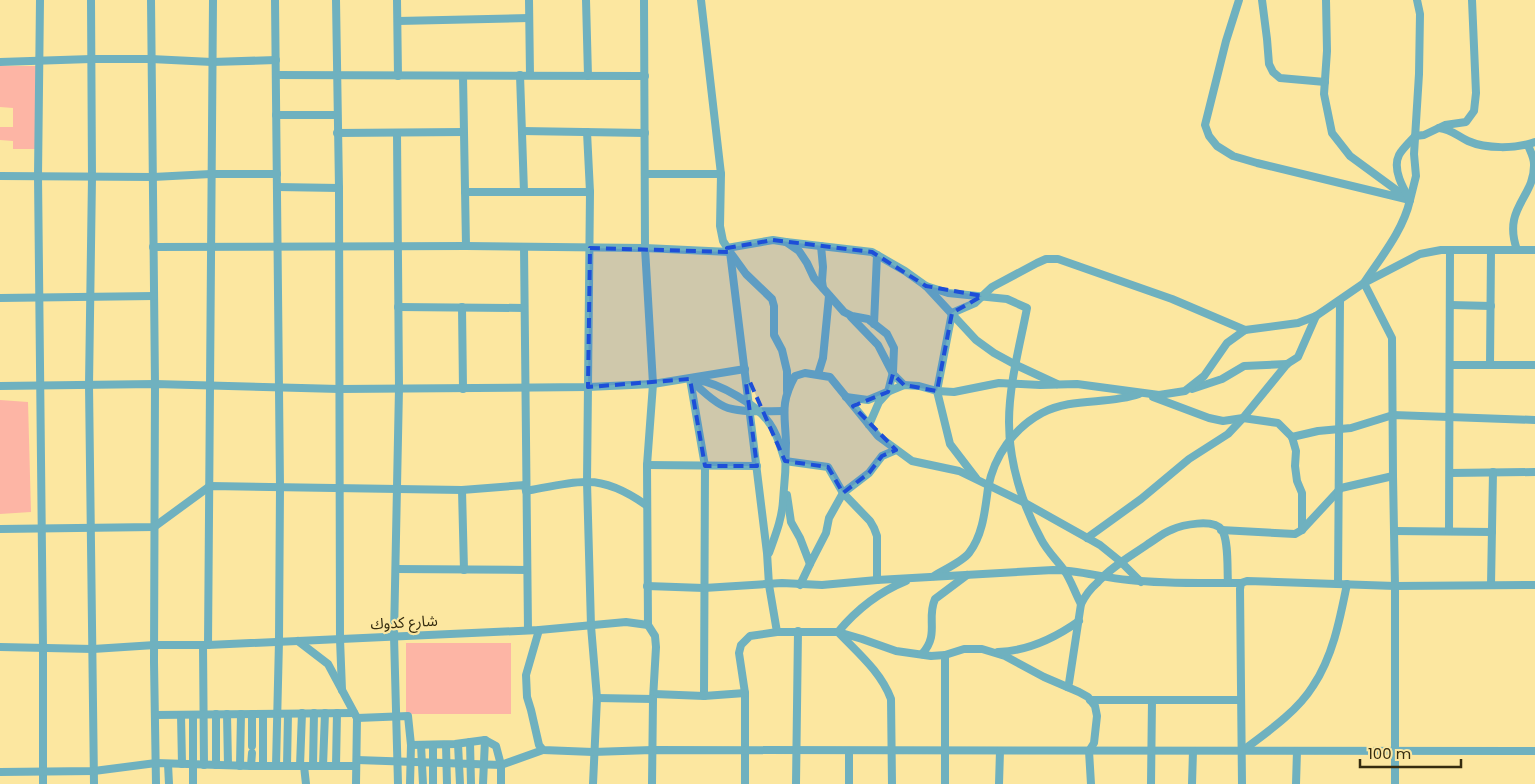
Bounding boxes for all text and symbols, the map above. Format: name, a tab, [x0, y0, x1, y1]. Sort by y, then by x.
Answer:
street label: شارع كدوك	[370, 610, 439, 636]
scale bar	[1360, 736, 1461, 768]
text: 100 m	[1368, 743, 1411, 764]

